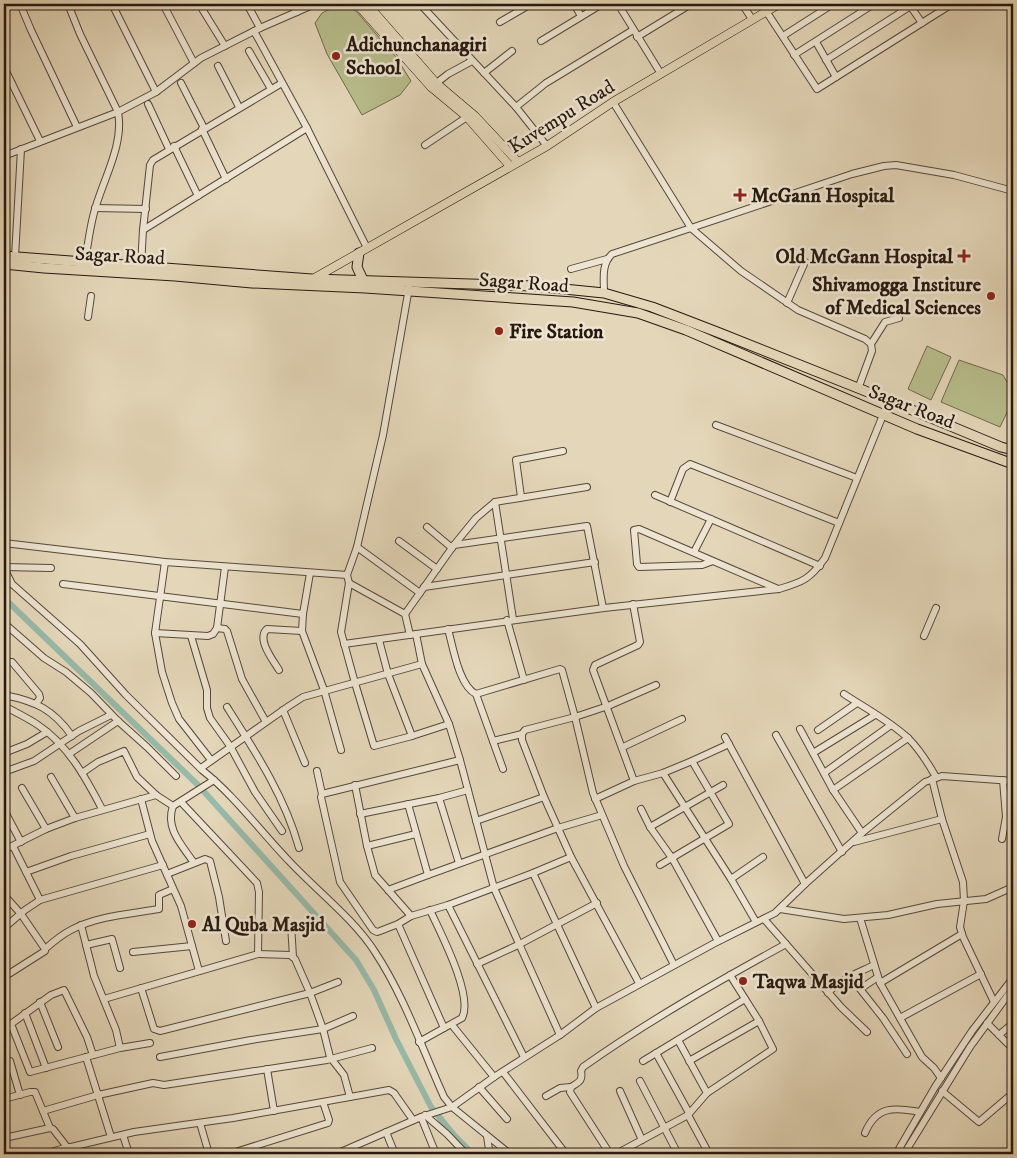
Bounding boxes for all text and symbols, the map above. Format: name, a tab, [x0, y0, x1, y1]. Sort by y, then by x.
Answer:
place label: Adichunchanagiri School	[345, 33, 487, 81]
marker: Adichunchanagiri School	[330, 50, 342, 62]
street label: Kuvempu Road	[504, 75, 620, 160]
place label: McGann Hospital	[751, 184, 895, 209]
marker: McGann Hospital	[733, 188, 747, 202]
street label: Sagar Road	[74, 242, 166, 271]
place label: Old McGann Hospital	[776, 245, 954, 270]
marker: Old McGann Hospital	[957, 249, 971, 263]
street label: Sagar Road	[478, 268, 570, 299]
place label: Shivamogga Institure of Medical Sciences	[812, 273, 982, 321]
marker: Shivamogga Institure of Medical Sciences	[985, 290, 997, 302]
place label: Fire Station	[509, 320, 604, 345]
marker: Fire Station	[493, 325, 505, 337]
street label: Sagar Road	[865, 380, 958, 435]
place label: Al Quba Masjid	[201, 913, 326, 938]
marker: Al Quba Masjid	[186, 918, 198, 930]
place label: Taqwa Masjid	[752, 970, 865, 995]
marker: Taqwa Masjid	[737, 975, 749, 987]

